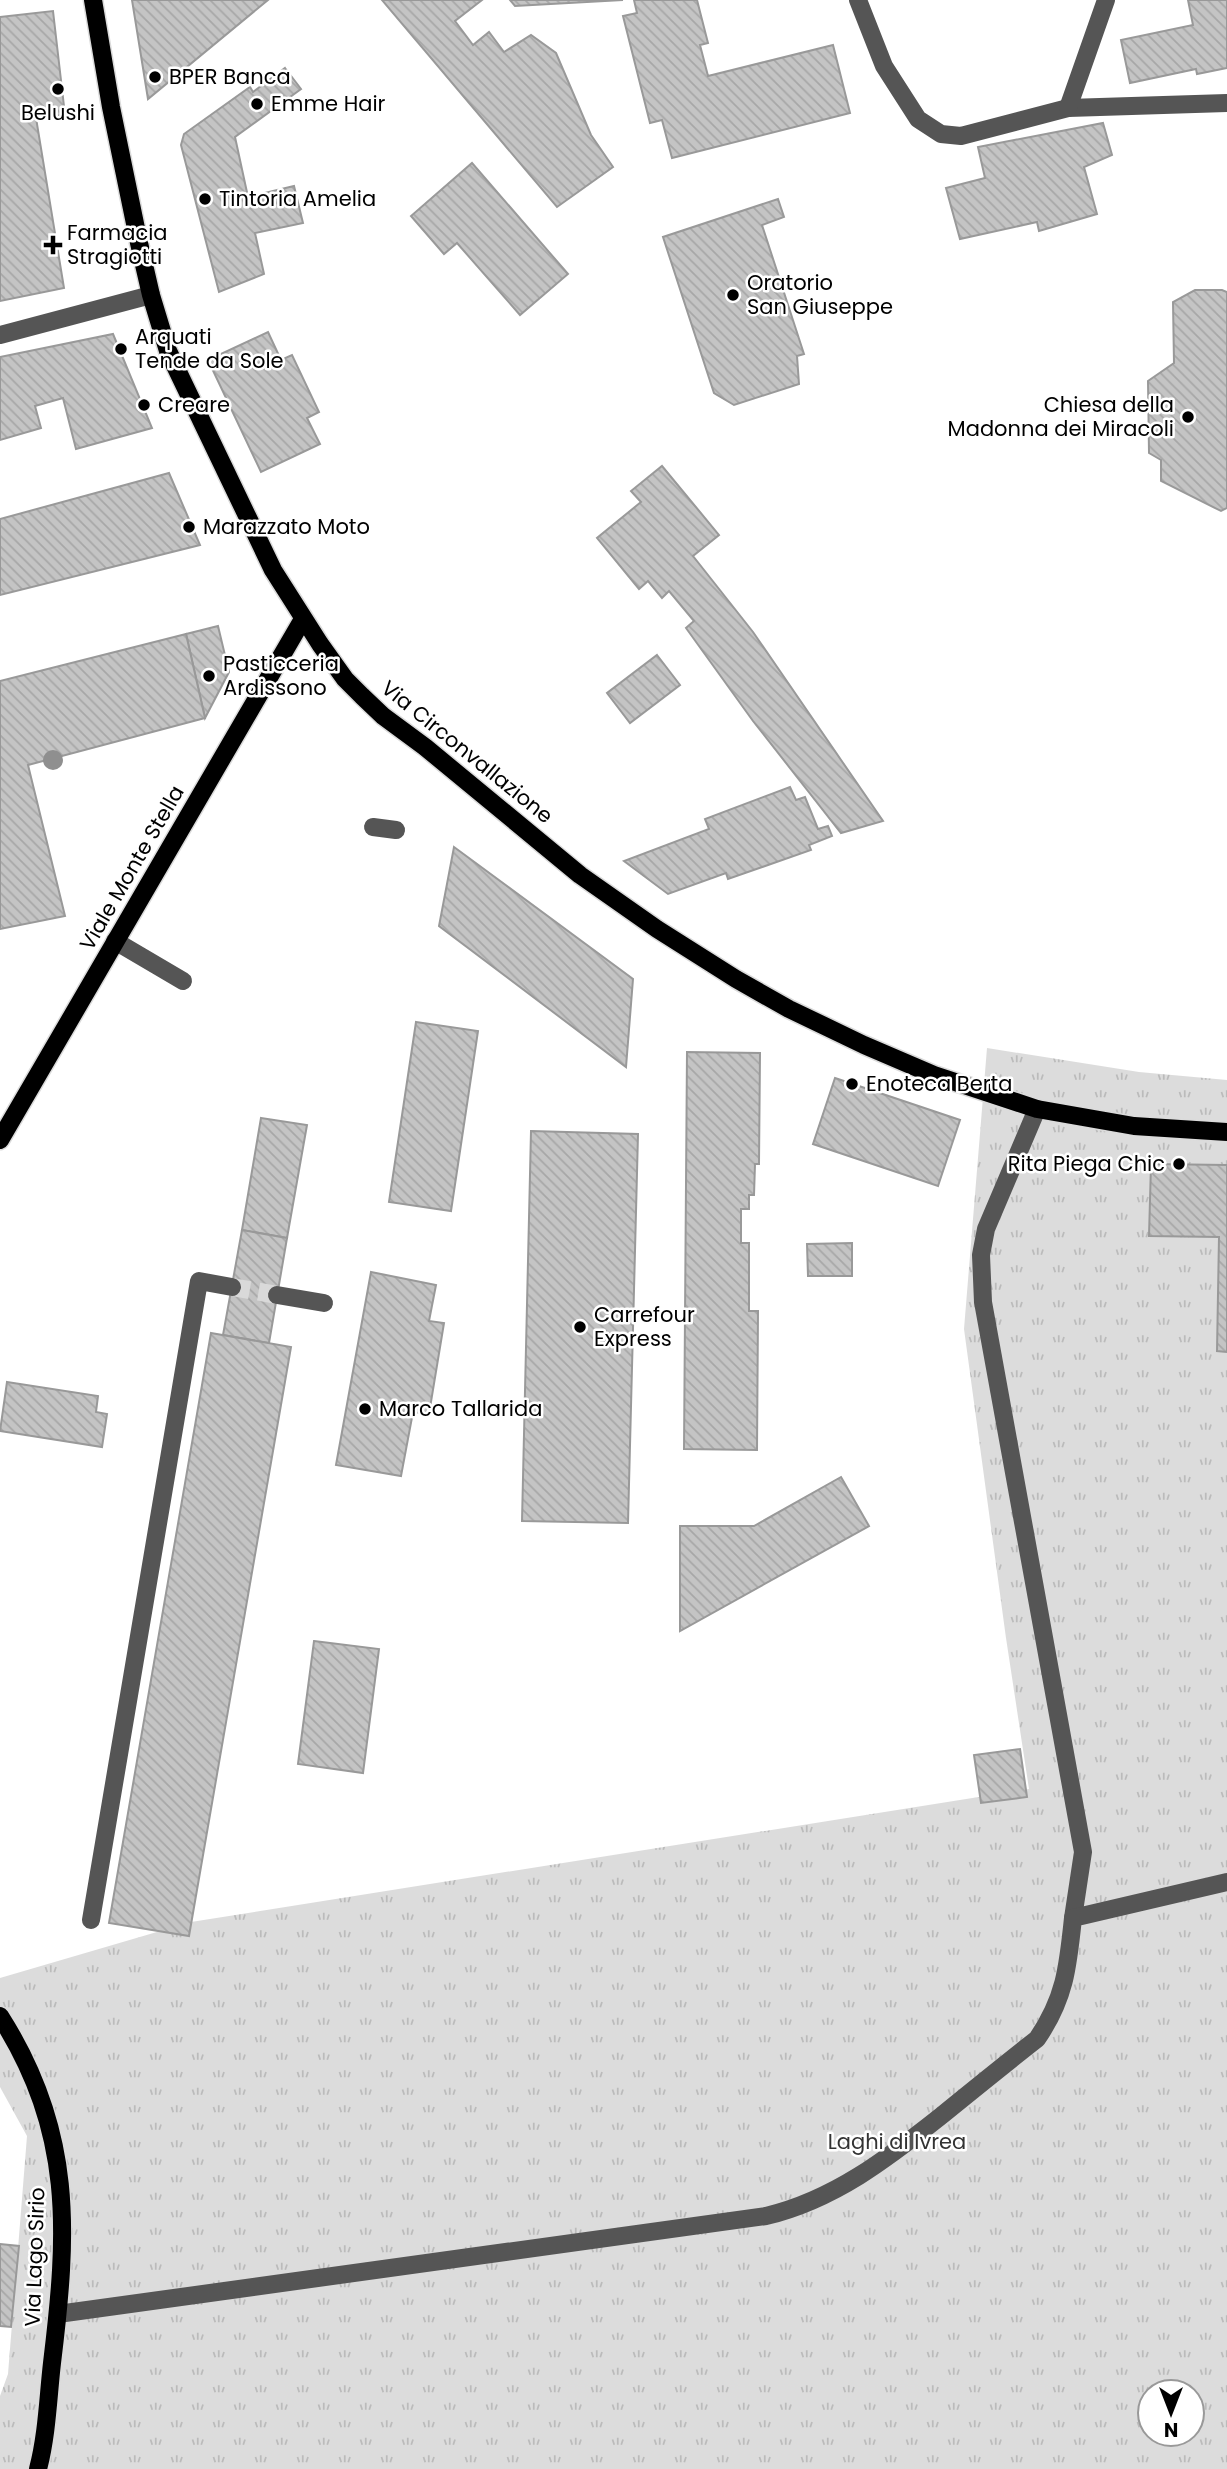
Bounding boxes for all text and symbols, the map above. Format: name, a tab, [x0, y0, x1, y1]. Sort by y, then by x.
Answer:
place label: BPER Banca	[169, 62, 291, 91]
marker: BPER Banca	[147, 69, 163, 85]
marker: Belushi	[50, 81, 66, 97]
place label: Emme Hair	[271, 89, 386, 118]
marker: Emme Hair	[249, 96, 265, 112]
place label: Belushi	[21, 98, 95, 127]
place label: Tintoria Amelia	[219, 184, 376, 213]
marker: Tintoria Amelia	[197, 191, 213, 207]
place label: Farmacia Stragiotti	[67, 218, 168, 271]
marker: Farmacia Stragiotti	[45, 237, 61, 253]
place label: Oratorio San Giuseppe	[747, 268, 893, 321]
marker: Oratorio San Giuseppe	[725, 287, 741, 303]
place label: Arquati Tende da Sole	[135, 322, 284, 375]
marker: Arquati Tende da Sole	[113, 341, 129, 357]
place label: Creare	[158, 390, 230, 419]
place label: Chiesa della Madonna dei Miracoli	[948, 390, 1174, 443]
marker: Creare	[136, 397, 152, 413]
marker: Chiesa della Madonna dei Miracoli	[1180, 409, 1196, 425]
place label: Marazzato Moto	[203, 512, 370, 541]
marker: Marazzato Moto	[181, 519, 197, 535]
place label: Pasticceria Ardissono	[223, 649, 339, 702]
marker: Pasticceria Ardissono	[201, 668, 217, 684]
street label: Via Circonvallazione	[375, 673, 559, 830]
street label: Viale Monte Stella	[72, 780, 191, 956]
place label: Enoteca Berta	[866, 1069, 1012, 1098]
marker: Enoteca Berta	[844, 1076, 860, 1092]
place label: Rita Piega Chic	[1008, 1149, 1165, 1178]
marker: Rita Piega Chic	[1171, 1156, 1187, 1172]
place label: Carrefour Express	[594, 1300, 695, 1353]
marker: Carrefour Express	[572, 1319, 588, 1335]
place label: Marco Tallarida	[379, 1394, 542, 1423]
marker: Marco Tallarida	[357, 1401, 373, 1417]
park label: Laghi di Ivrea	[828, 2127, 966, 2156]
street label: Via Lago Sirio	[18, 2187, 51, 2327]
north arrow	[1136, 2378, 1206, 2448]
text: N	[1164, 2416, 1178, 2443]

